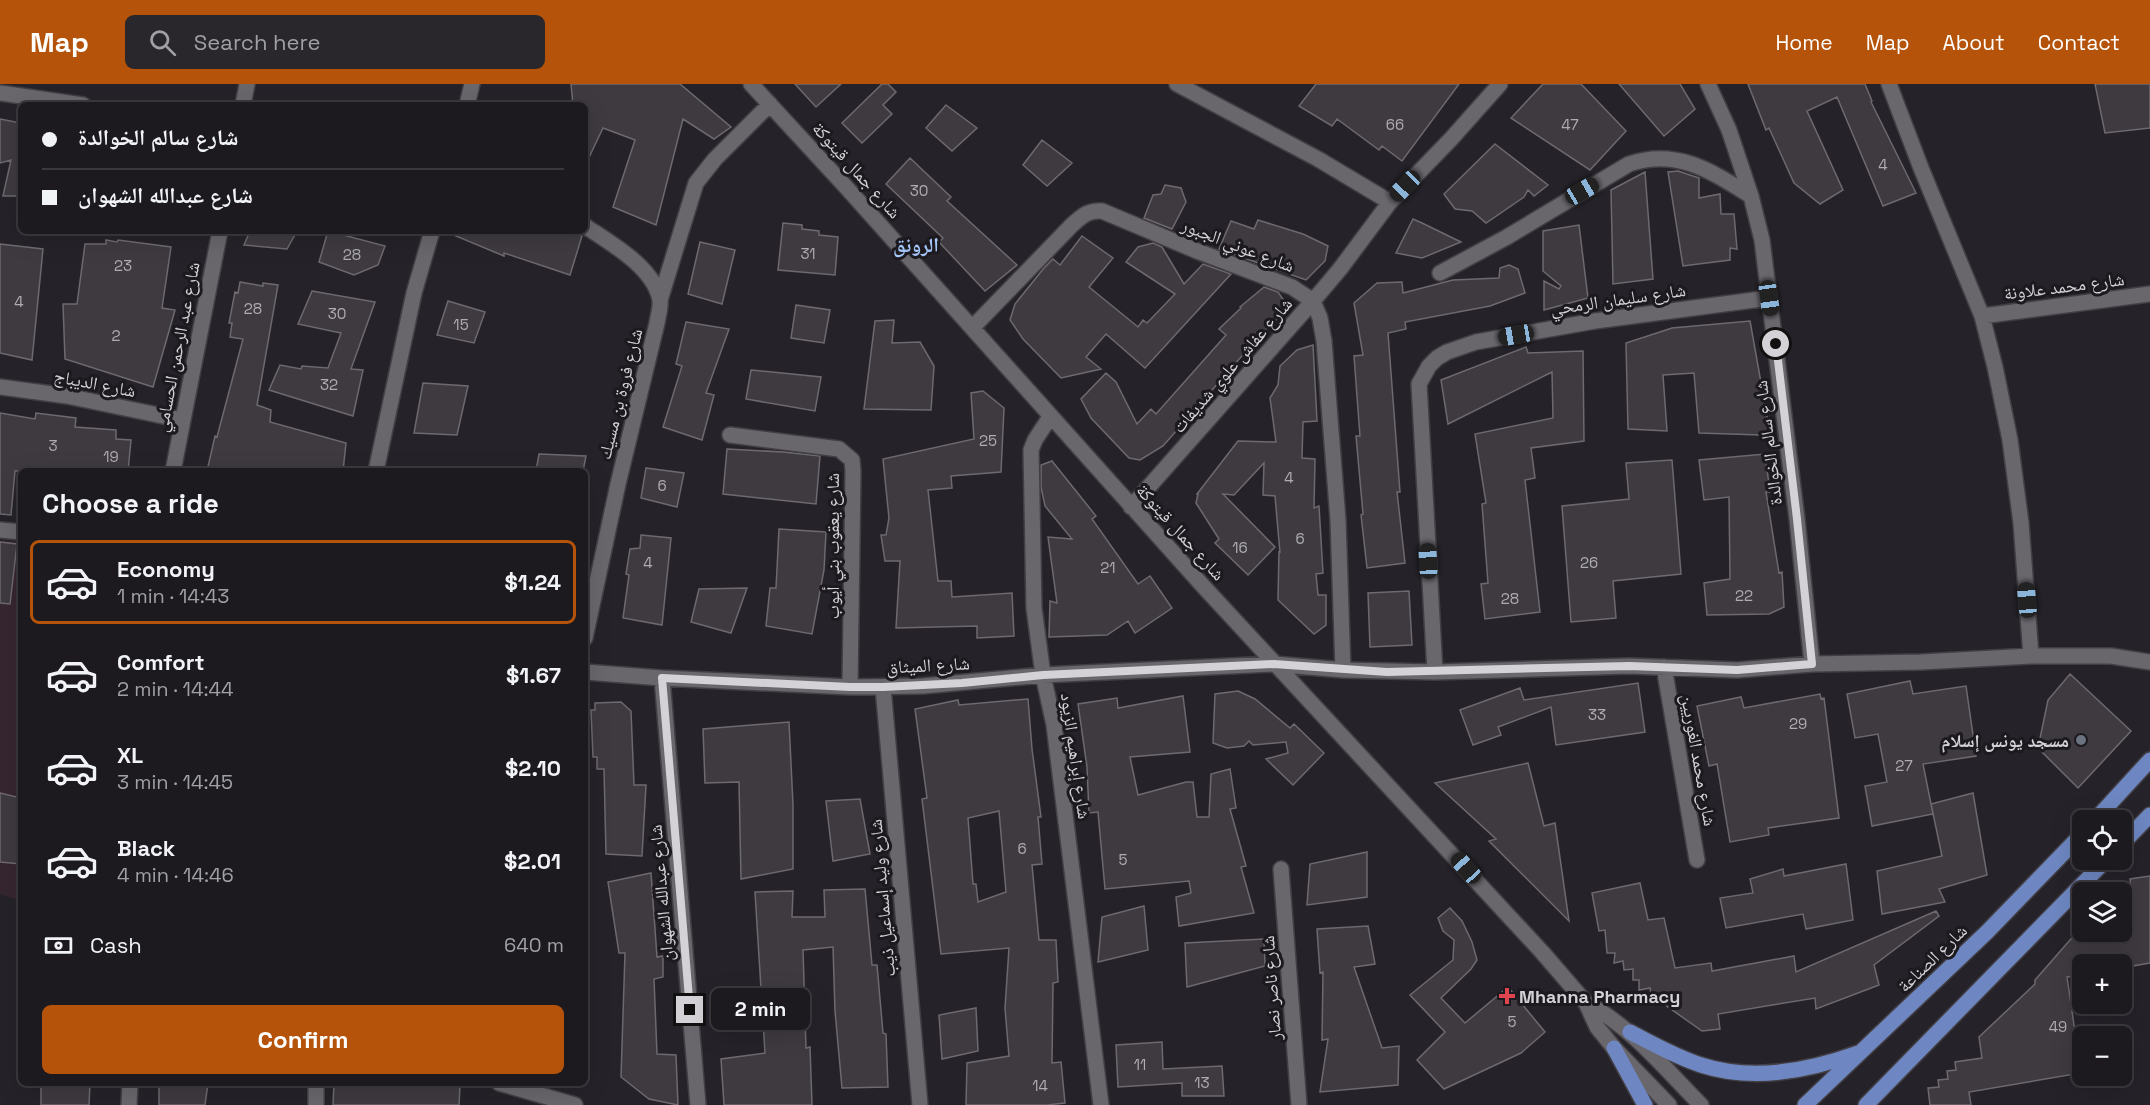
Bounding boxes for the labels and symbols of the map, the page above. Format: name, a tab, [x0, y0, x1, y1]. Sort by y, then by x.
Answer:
house number: 66	[1386, 115, 1404, 134]
house number: 47	[1561, 115, 1579, 134]
street label: شارع جمال قيتوكة	[808, 117, 906, 223]
house number: 4	[1878, 155, 1888, 174]
car	[1386, 167, 1424, 205]
car	[1562, 174, 1602, 208]
house number: 30	[910, 181, 928, 200]
street label: شارع عوني الجبور	[1176, 213, 1298, 280]
district label: الرونق	[893, 232, 939, 258]
house number: 31	[800, 244, 816, 263]
house number: 28	[343, 245, 361, 264]
house number: 23	[114, 256, 132, 275]
street label: شارع عبد الرحمن الحسامي	[149, 260, 208, 435]
street label: شارع محمد علاونة	[2002, 267, 2126, 305]
street label: شارع سليمان الرمحي	[1549, 278, 1688, 323]
car	[1758, 279, 1780, 317]
house number: 4	[14, 292, 24, 311]
street label: شارع عفاش علوي شديفات	[1167, 293, 1300, 440]
house number: 28	[244, 299, 262, 318]
house number: 30	[328, 304, 346, 323]
house number: 15	[453, 315, 469, 334]
car	[1497, 323, 1535, 347]
house number: 2	[111, 326, 121, 345]
street label: شارع فروة بن مسيك	[593, 326, 647, 462]
route start	[1762, 330, 1789, 357]
street label: شارع الديباج	[52, 364, 138, 403]
house number: 32	[320, 375, 338, 394]
street label: شارع سالم الخوالدة	[1749, 379, 1788, 507]
house number: 25	[979, 431, 997, 450]
house number: 3	[48, 436, 58, 455]
house number: 19	[103, 447, 119, 466]
house number: 4	[1284, 468, 1294, 487]
street label: شارع يعقوب بني أيوب	[821, 473, 847, 619]
house number: 6	[657, 476, 667, 495]
street label: شارع جمال قيتوكة	[1132, 479, 1230, 585]
house number: 6	[1295, 529, 1305, 548]
house number: 16	[1232, 538, 1248, 557]
car	[1418, 543, 1438, 579]
house number: 4	[643, 553, 653, 572]
house number: 26	[1580, 553, 1598, 572]
house number: 21	[1100, 558, 1116, 577]
car	[2016, 581, 2038, 619]
house number: 22	[1735, 586, 1753, 605]
house number: 28	[1501, 589, 1519, 608]
street label: شارع الميثاق	[886, 651, 970, 679]
street label: شارع إبراهيم الزيود	[1055, 692, 1096, 821]
street label: شارع محمد الغوريين	[1676, 692, 1722, 828]
house number: 33	[1588, 705, 1606, 724]
house number: 29	[1789, 714, 1807, 733]
place label: مسجد يونس إسلام	[1942, 729, 2069, 753]
marker: مسجد يونس إسلام	[2074, 733, 2088, 747]
house number: 27	[1895, 756, 1913, 775]
street label: شارع وليد إسماعيل ذيب	[864, 818, 901, 978]
street label: شارع عبدالله الشهوان	[644, 824, 678, 962]
house number: 6	[1017, 839, 1027, 858]
car	[1447, 849, 1485, 887]
house number: 5	[1119, 850, 1128, 869]
street label: شارع الصناعة	[1892, 919, 1972, 997]
street label: شارع ناصر نصار	[1256, 935, 1286, 1042]
place label: Mhanna Pharmacy	[1519, 985, 1680, 1008]
callout: 2 min	[711, 989, 810, 1031]
marker: Mhanna Pharmacy	[1500, 989, 1514, 1003]
route end	[676, 996, 703, 1023]
house number: 5	[1508, 1012, 1517, 1031]
house number: 49	[2049, 1017, 2067, 1036]
house number: 11	[1134, 1055, 1146, 1074]
house number: 13	[1194, 1073, 1210, 1092]
house number: 14	[1032, 1076, 1048, 1095]

